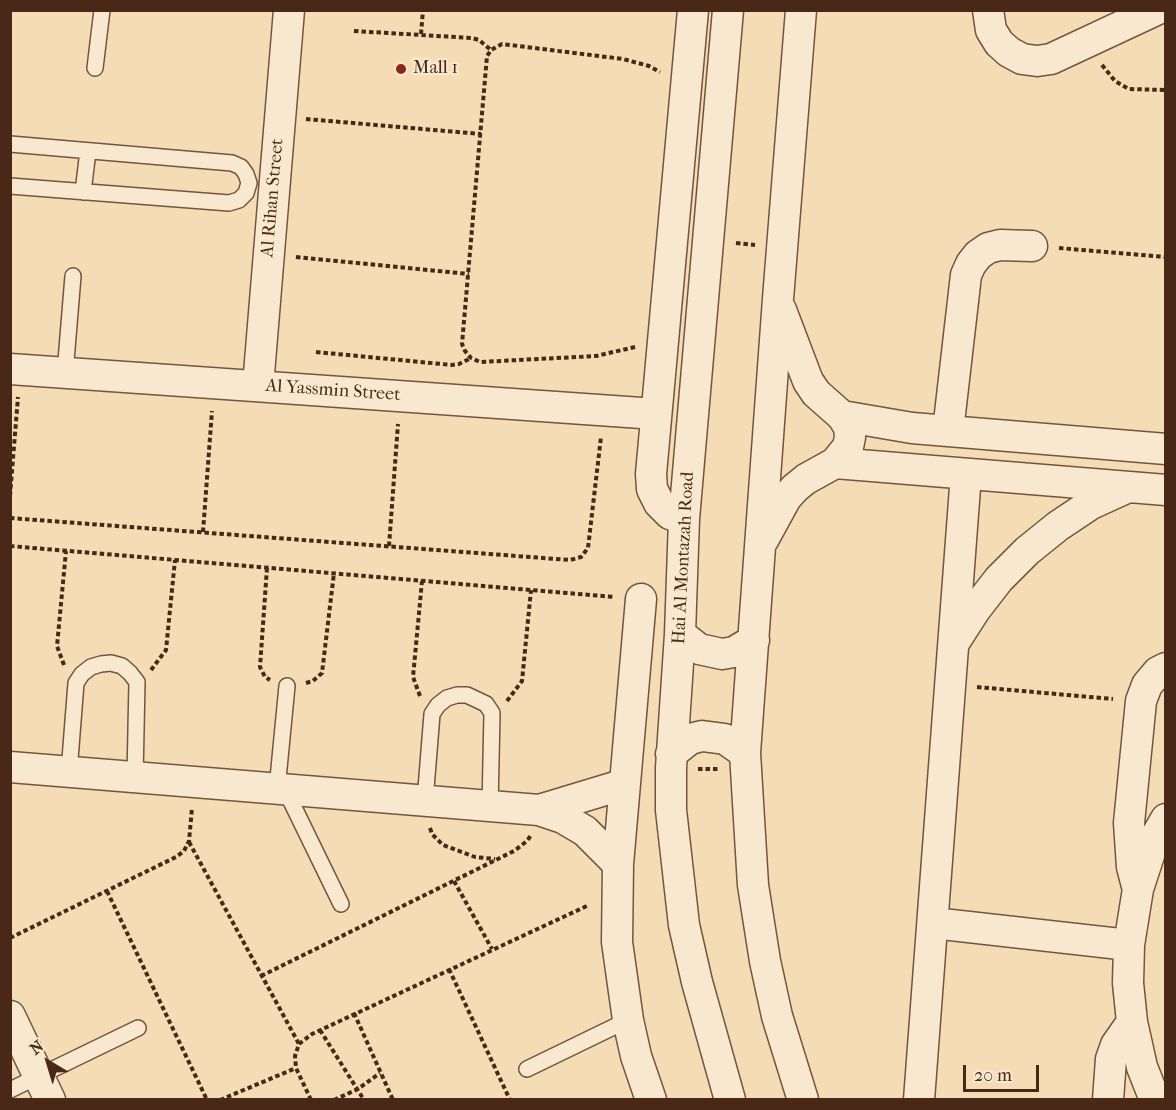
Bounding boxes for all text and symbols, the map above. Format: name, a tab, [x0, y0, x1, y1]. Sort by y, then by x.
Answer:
place label: Mall 1	[413, 58, 458, 80]
marker: Mall 1	[394, 62, 408, 76]
street label: Al Rihan Street	[257, 138, 289, 258]
street label: Al Yassmin Street	[265, 376, 401, 406]
street label: Hai Al Montazah Road	[669, 471, 699, 645]
north arrow	[18, 1032, 78, 1092]
text: N	[26, 1036, 47, 1059]
scale bar	[966, 1053, 1042, 1091]
text: 20 m	[974, 1065, 1012, 1086]

